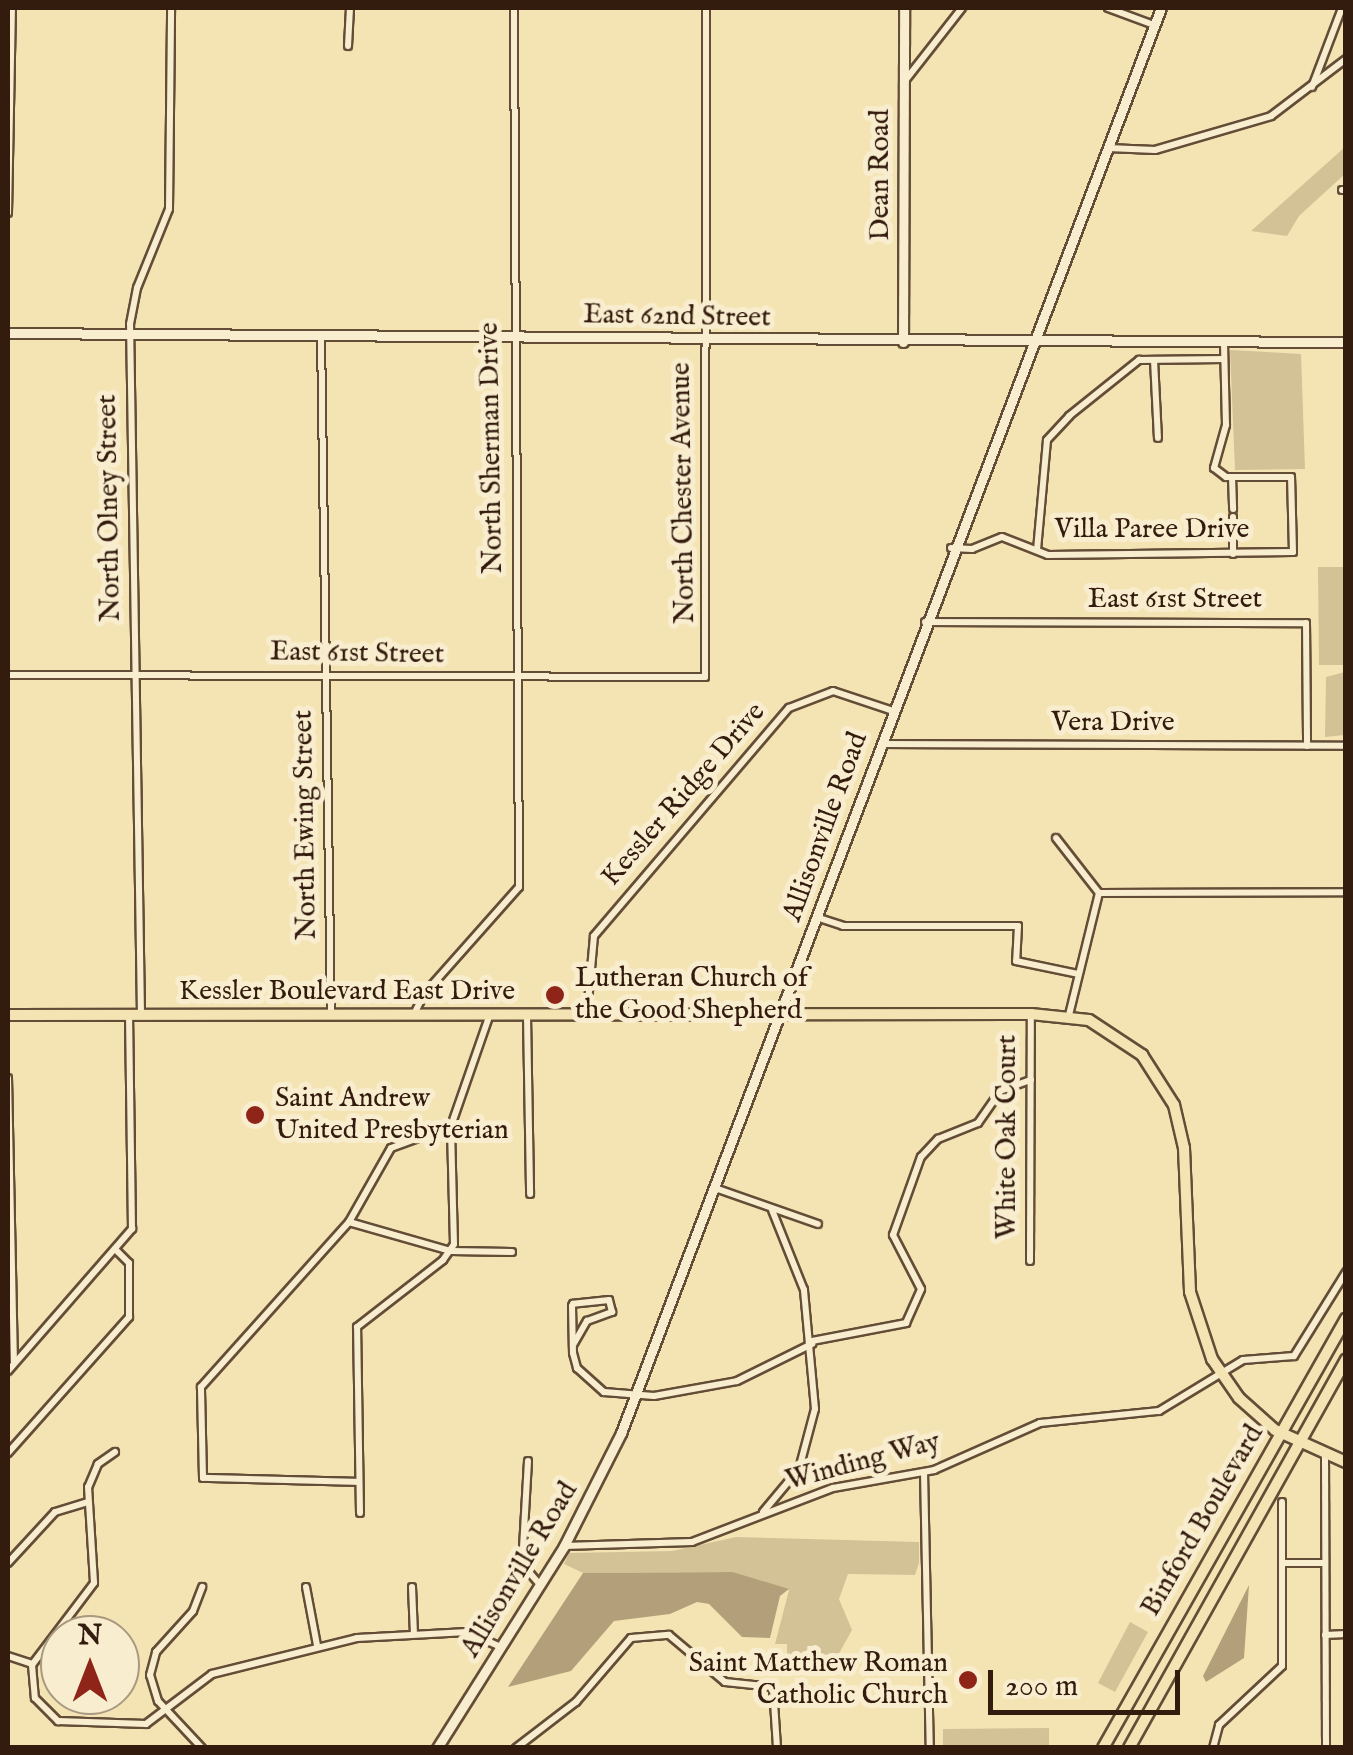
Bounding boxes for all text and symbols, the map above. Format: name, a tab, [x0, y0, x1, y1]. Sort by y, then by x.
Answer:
street label: Dean Road	[864, 109, 898, 241]
street label: East 62nd Street	[583, 299, 771, 335]
street label: North Sherman Drive	[473, 322, 511, 574]
street label: North Chester Avenue	[665, 362, 703, 624]
street label: North Olney Street	[91, 394, 129, 622]
street label: Villa Paree Drive	[1055, 513, 1249, 547]
street label: East 61st Street	[1088, 583, 1262, 617]
street label: East 61st Street	[270, 636, 444, 672]
street label: Kessler Ridge Drive	[595, 696, 773, 894]
street label: Vera Drive	[1051, 706, 1175, 740]
street label: North Ewing Street	[287, 710, 325, 940]
street label: Allisonville Road	[776, 728, 876, 926]
place label: Lutheran Church of the Good Shepherd	[575, 962, 808, 1028]
street label: Kessler Boulevard East Drive	[179, 975, 515, 1009]
marker: Lutheran Church of the Good Shepherd	[544, 984, 566, 1006]
street label: White Oak Court	[991, 1035, 1025, 1239]
place label: Saint Andrew United Presbyterian	[275, 1082, 509, 1148]
marker: Saint Andrew United Presbyterian	[244, 1104, 266, 1126]
street label: Binford Boulevard	[1135, 1419, 1271, 1623]
street label: Winding Way	[782, 1425, 944, 1499]
street label: Allisonville Road	[454, 1476, 586, 1664]
north arrow	[40, 1615, 140, 1715]
text: N	[78, 1619, 102, 1654]
place label: Saint Matthew Roman Catholic Church	[689, 1647, 948, 1713]
scale bar	[993, 1650, 1186, 1712]
text: 200 m	[1005, 1668, 1078, 1706]
marker: Saint Matthew Roman Catholic Church	[957, 1669, 979, 1691]

